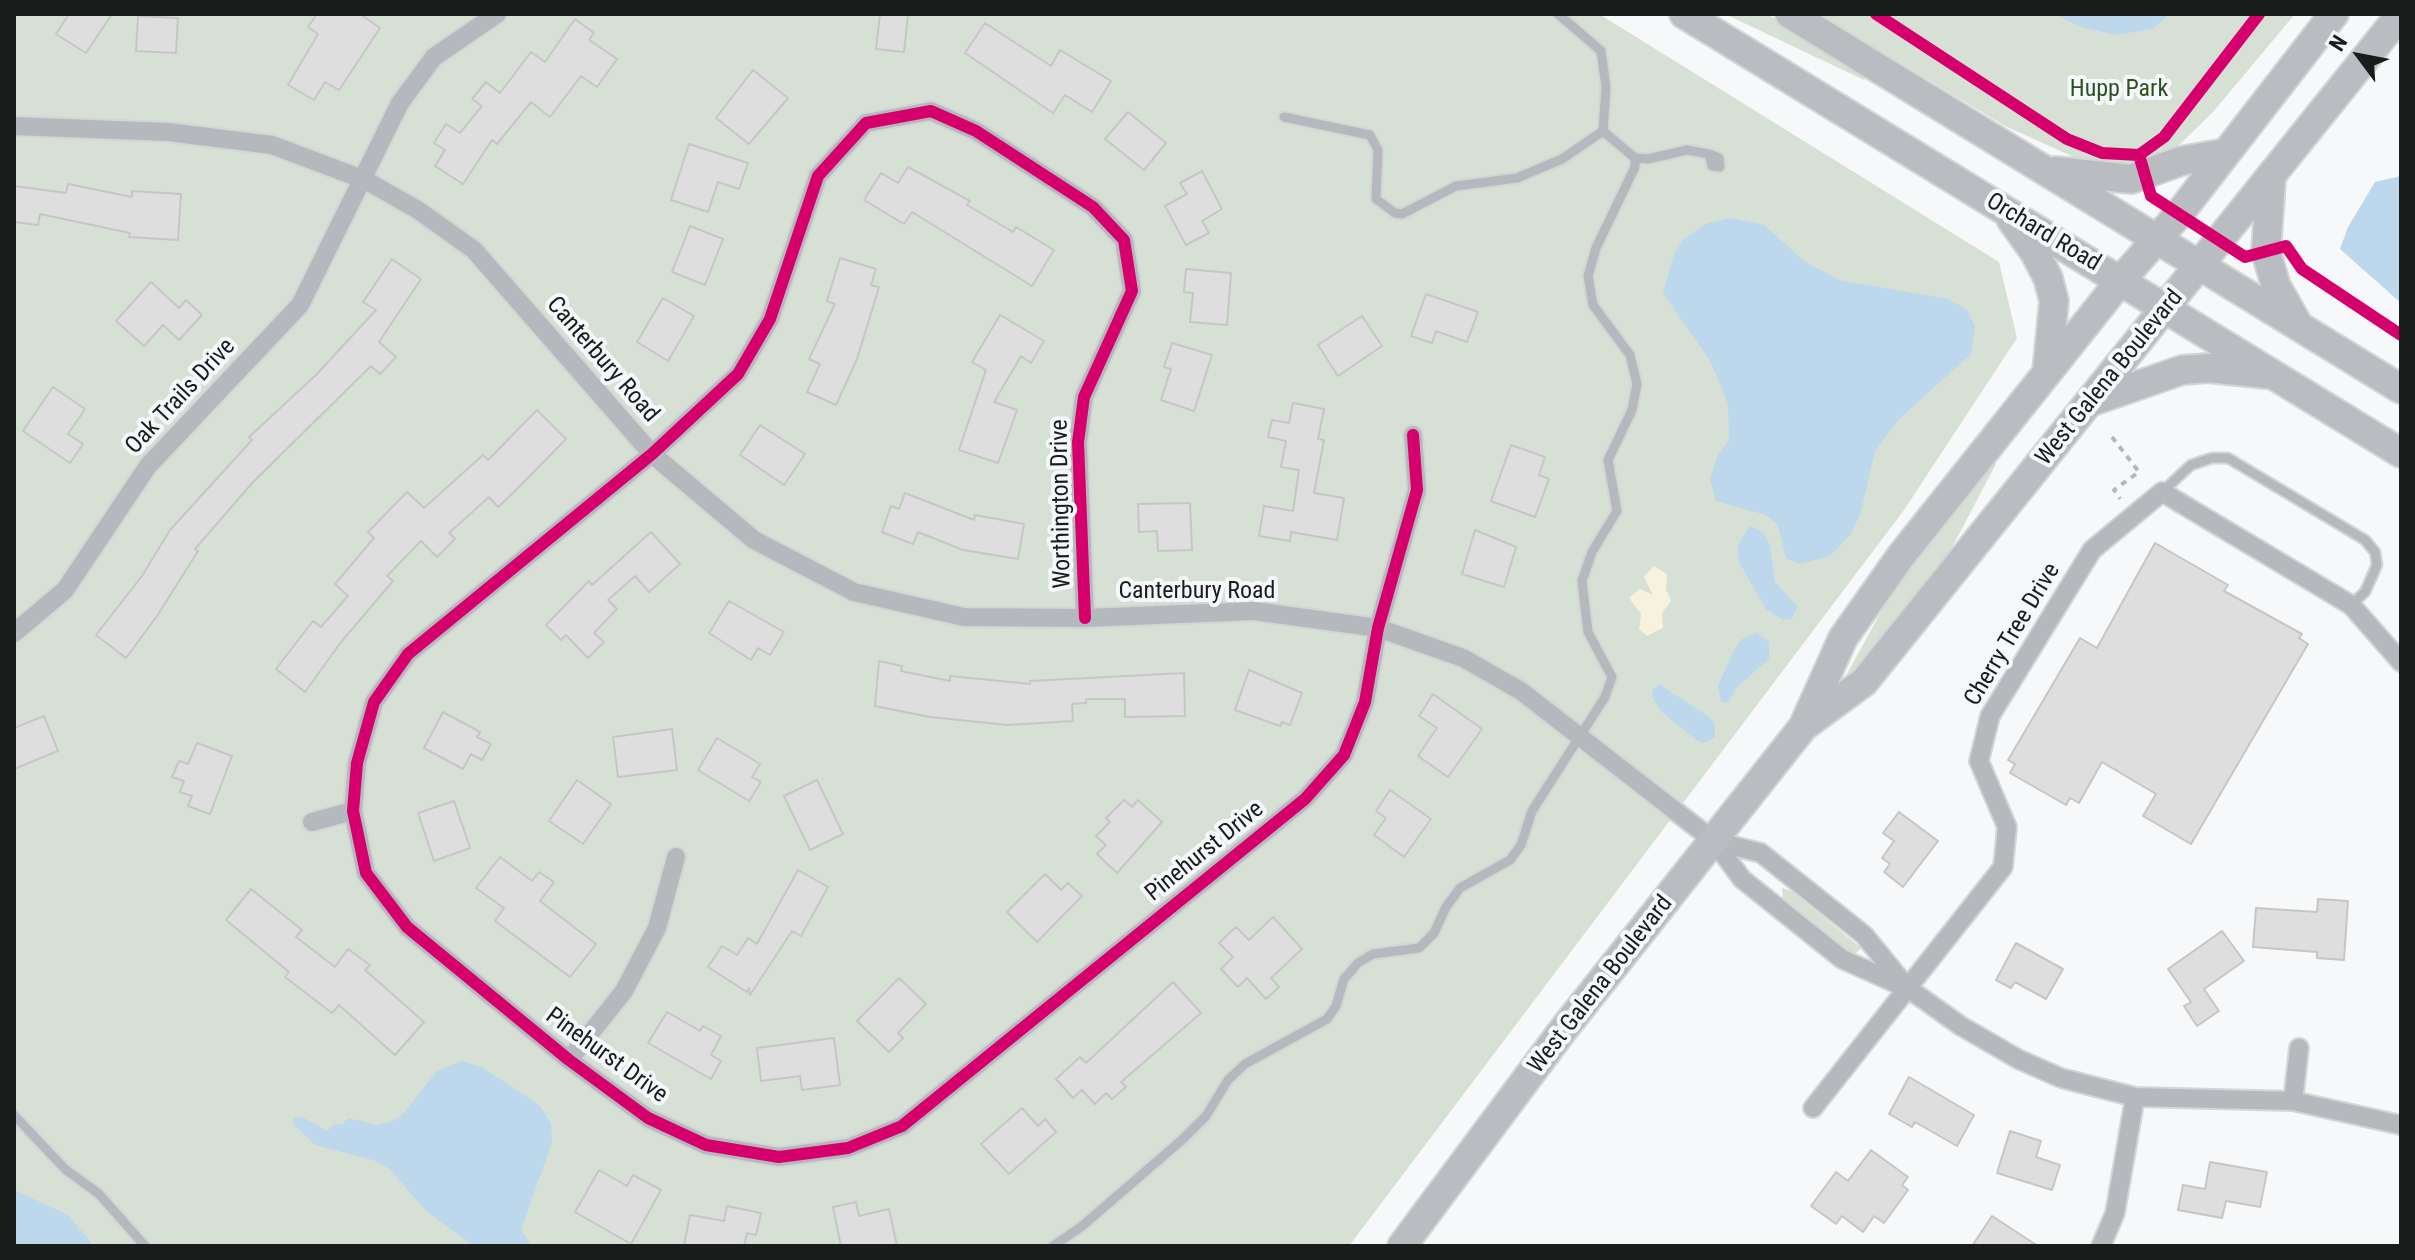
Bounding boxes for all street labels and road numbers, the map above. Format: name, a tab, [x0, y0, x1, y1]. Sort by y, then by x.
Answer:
street label: Orchard Road	[1981, 188, 2105, 278]
street label: West Galena Boulevard	[2030, 284, 2190, 472]
street label: Canterbury Road	[540, 291, 664, 429]
street label: Oak Trails Drive	[120, 333, 242, 461]
street label: Worthington Drive	[1046, 419, 1078, 589]
street label: Cherry Tree Drive	[1959, 558, 2067, 712]
street label: Canterbury Road	[1118, 578, 1276, 606]
street label: Pinehurst Drive	[1140, 796, 1270, 908]
street label: West Galena Boulevard	[1523, 890, 1679, 1080]
street label: Pinehurst Drive	[539, 1002, 673, 1110]

